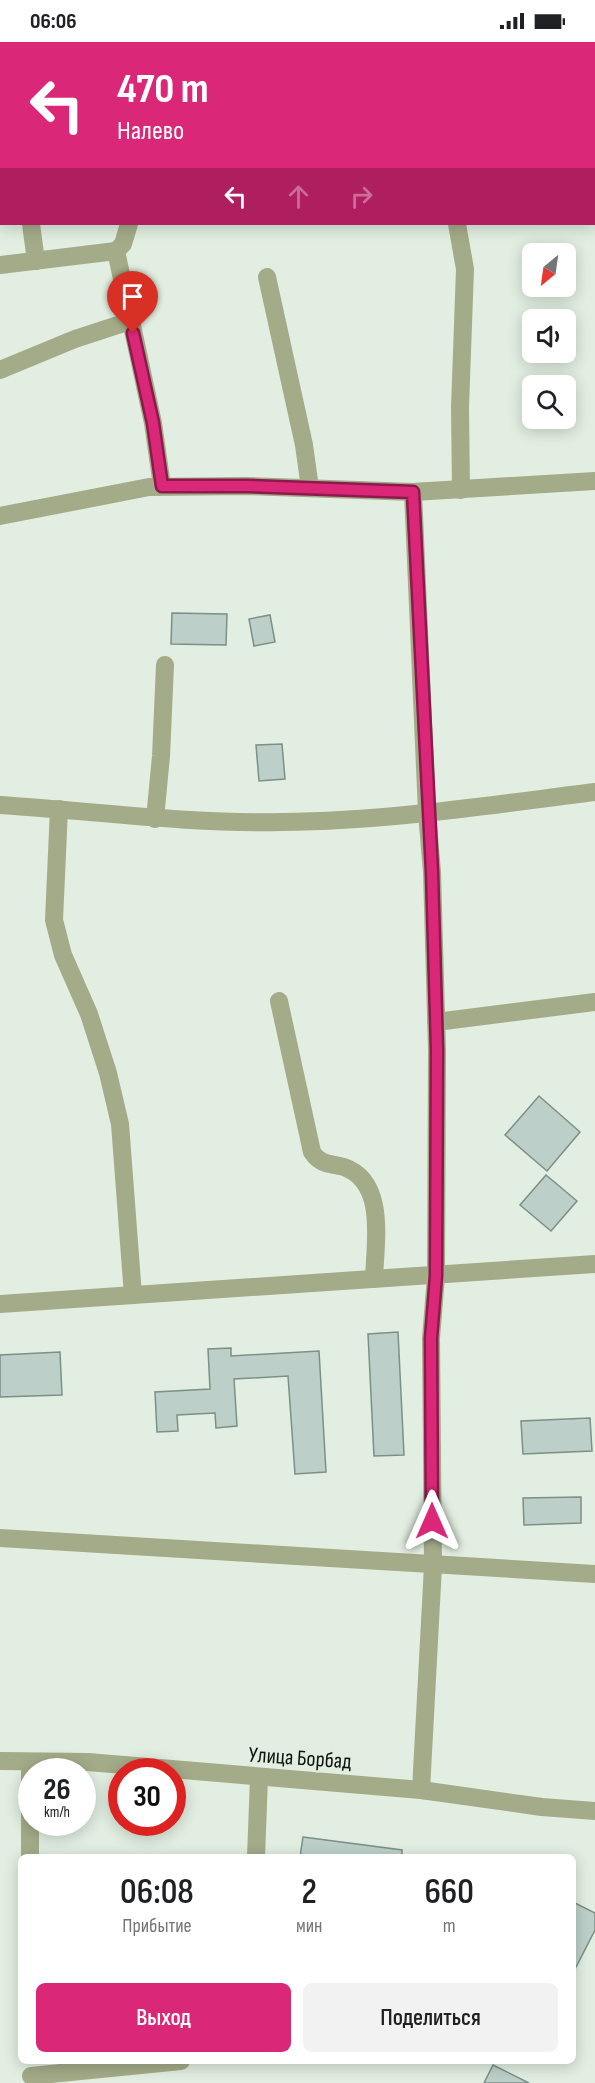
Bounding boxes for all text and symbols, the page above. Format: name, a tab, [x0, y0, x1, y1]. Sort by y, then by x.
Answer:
text: 06:06	[30, 8, 77, 35]
text: 470 m	[117, 64, 209, 115]
icon: left	[18, 66, 96, 144]
text: Налево	[117, 115, 184, 147]
icon: left	[219, 180, 252, 213]
icon: ahead	[282, 180, 315, 213]
icon: right	[345, 180, 378, 213]
north arrow	[522, 243, 576, 297]
map controls	[522, 243, 576, 429]
pin	[107, 271, 158, 333]
icon: arrive	[116, 280, 149, 313]
button: sound	[522, 309, 576, 363]
button: search	[522, 375, 576, 429]
position arrow	[400, 1489, 464, 1553]
street label: Улица Борбад	[247, 1741, 352, 1776]
speed limit sign: 30	[108, 1758, 186, 1836]
text: 26	[43, 1772, 71, 1808]
text: km/h	[44, 1803, 70, 1822]
text: 06:08	[120, 1871, 194, 1914]
text: 2	[301, 1871, 317, 1914]
text: 660	[424, 1871, 474, 1914]
text: Прибытие	[122, 1914, 192, 1938]
text: мин	[296, 1914, 322, 1938]
text: m	[443, 1914, 456, 1938]
button: Выход	[36, 1983, 291, 2052]
button: Поделиться	[303, 1983, 558, 2052]

